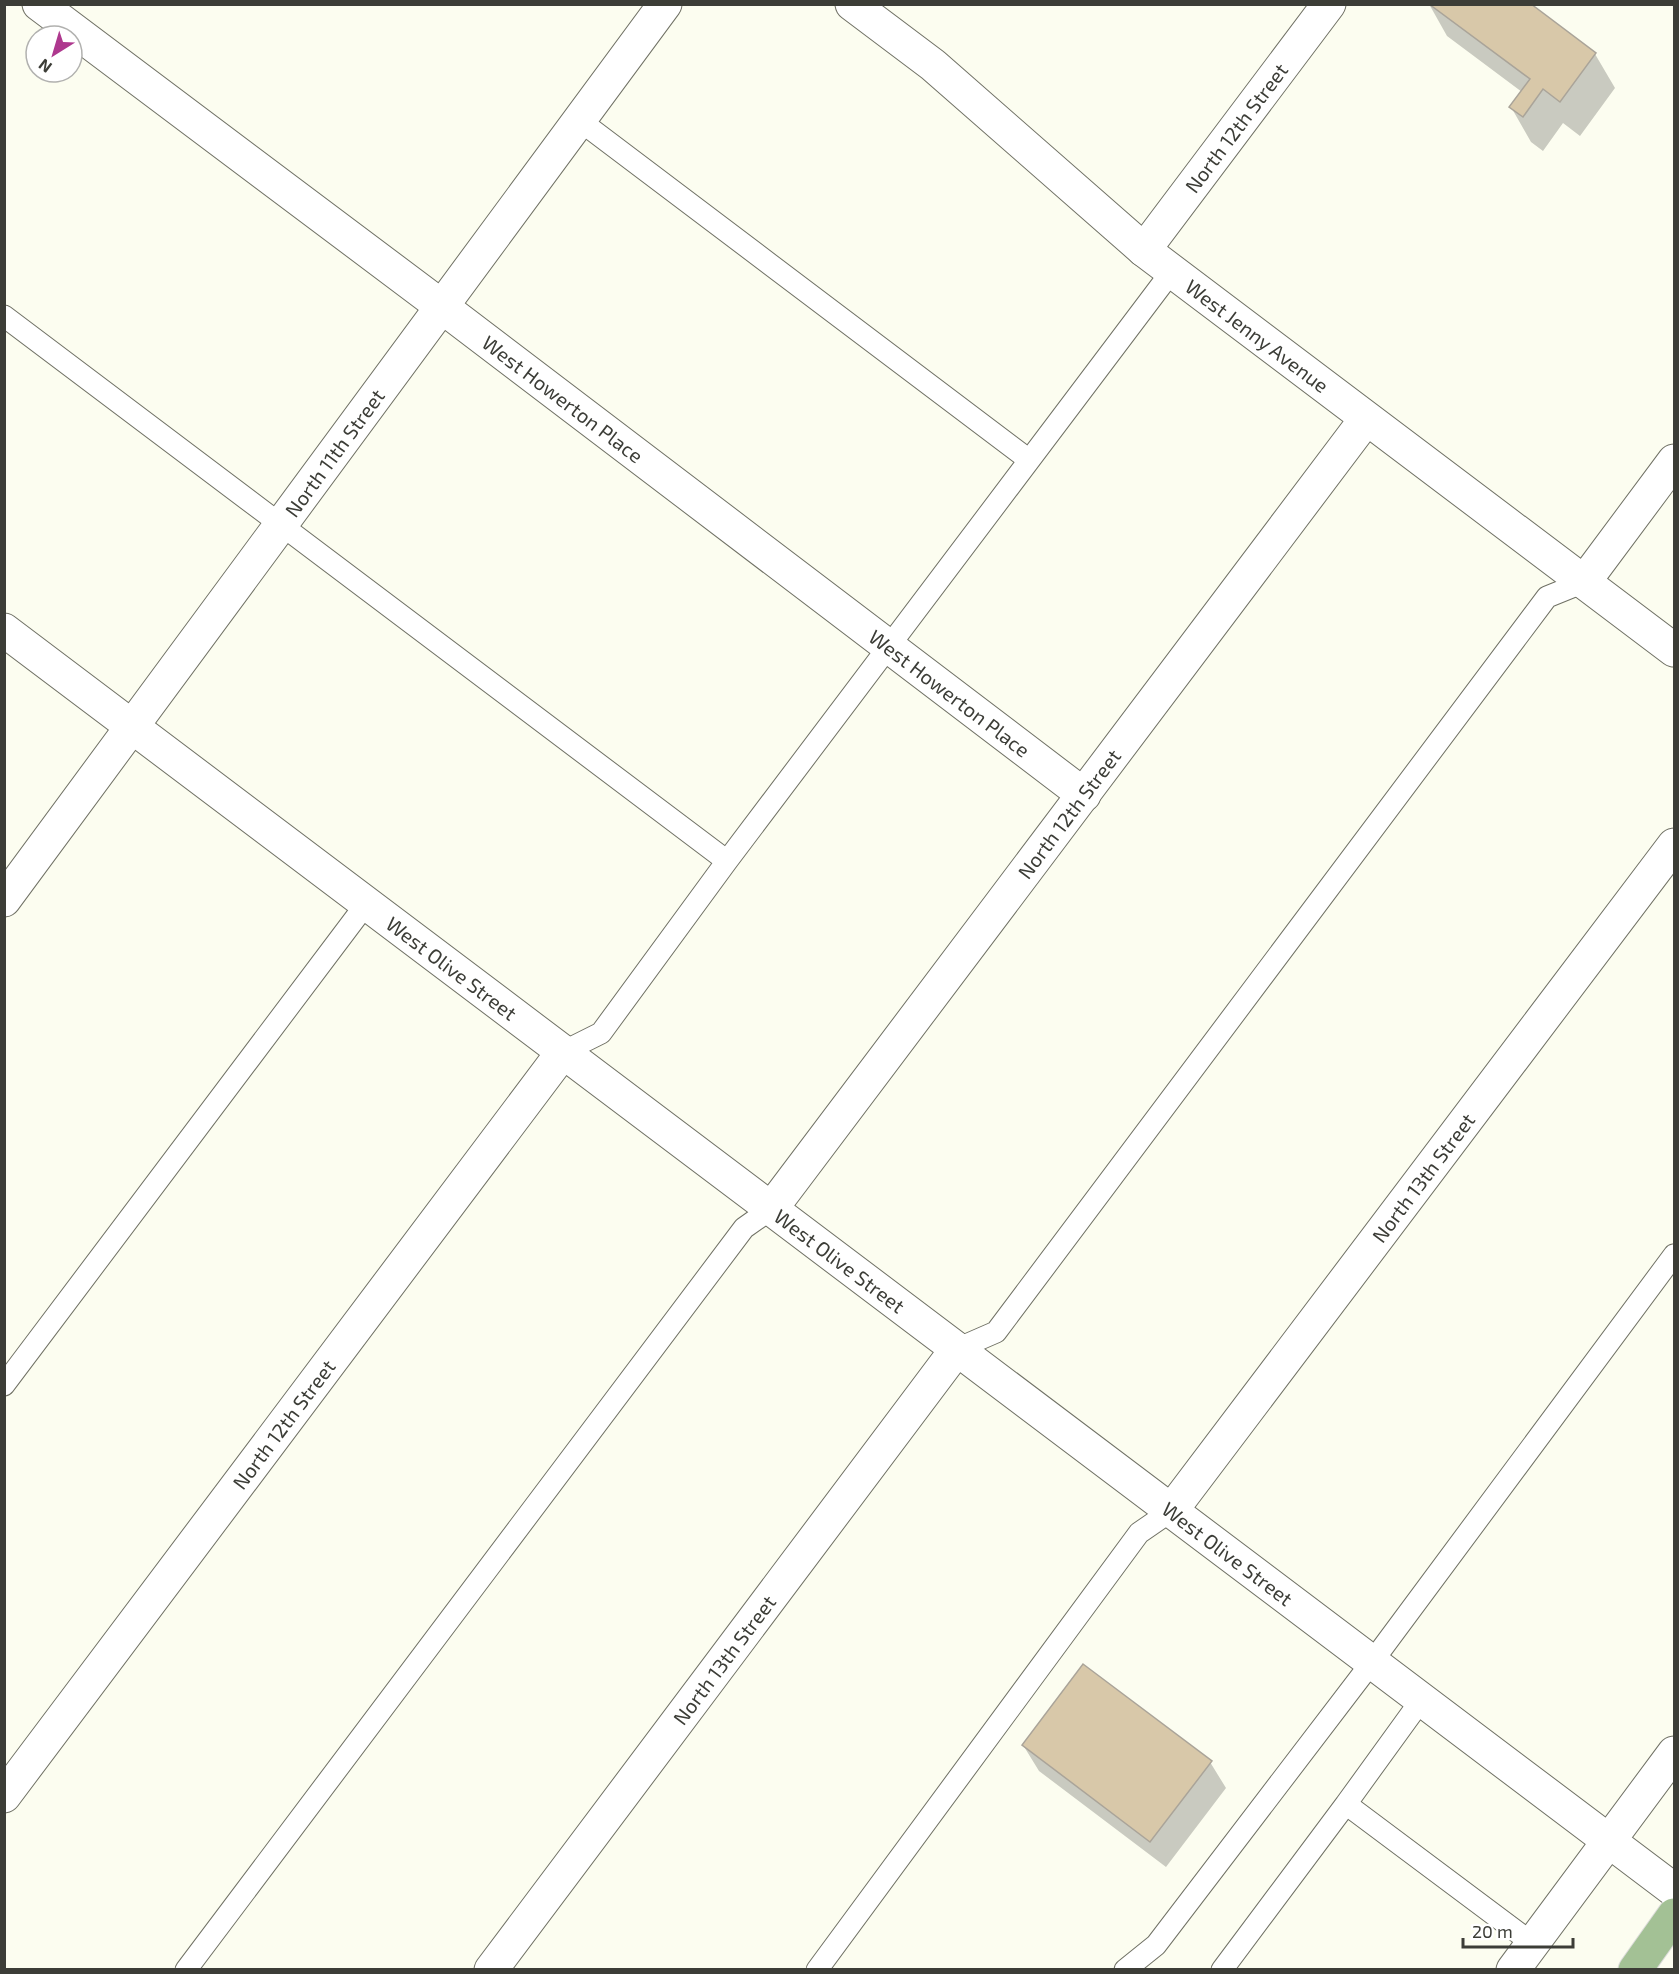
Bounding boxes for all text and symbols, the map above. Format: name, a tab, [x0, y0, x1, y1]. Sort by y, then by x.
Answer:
north arrow	[24, 24, 84, 84]
text: N	[34, 55, 55, 77]
street label: North 12th Street	[1180, 58, 1293, 197]
street label: West Jenny Avenue	[1181, 274, 1334, 397]
street label: West Howerton Place	[478, 330, 648, 468]
street label: North 11th Street	[279, 384, 389, 521]
street label: West Howerton Place	[865, 624, 1035, 762]
street label: North 12th Street	[1012, 744, 1125, 883]
street label: West Olive Street	[382, 911, 522, 1025]
street label: North 13th Street	[1366, 1108, 1480, 1247]
street label: West Olive Street	[770, 1204, 910, 1318]
street label: North 12th Street	[227, 1354, 340, 1494]
street label: West Olive Street	[1158, 1496, 1298, 1610]
street label: North 13th Street	[668, 1590, 780, 1729]
scale bar	[1463, 1911, 1572, 1949]
text: 20 m	[1472, 1920, 1513, 1942]

